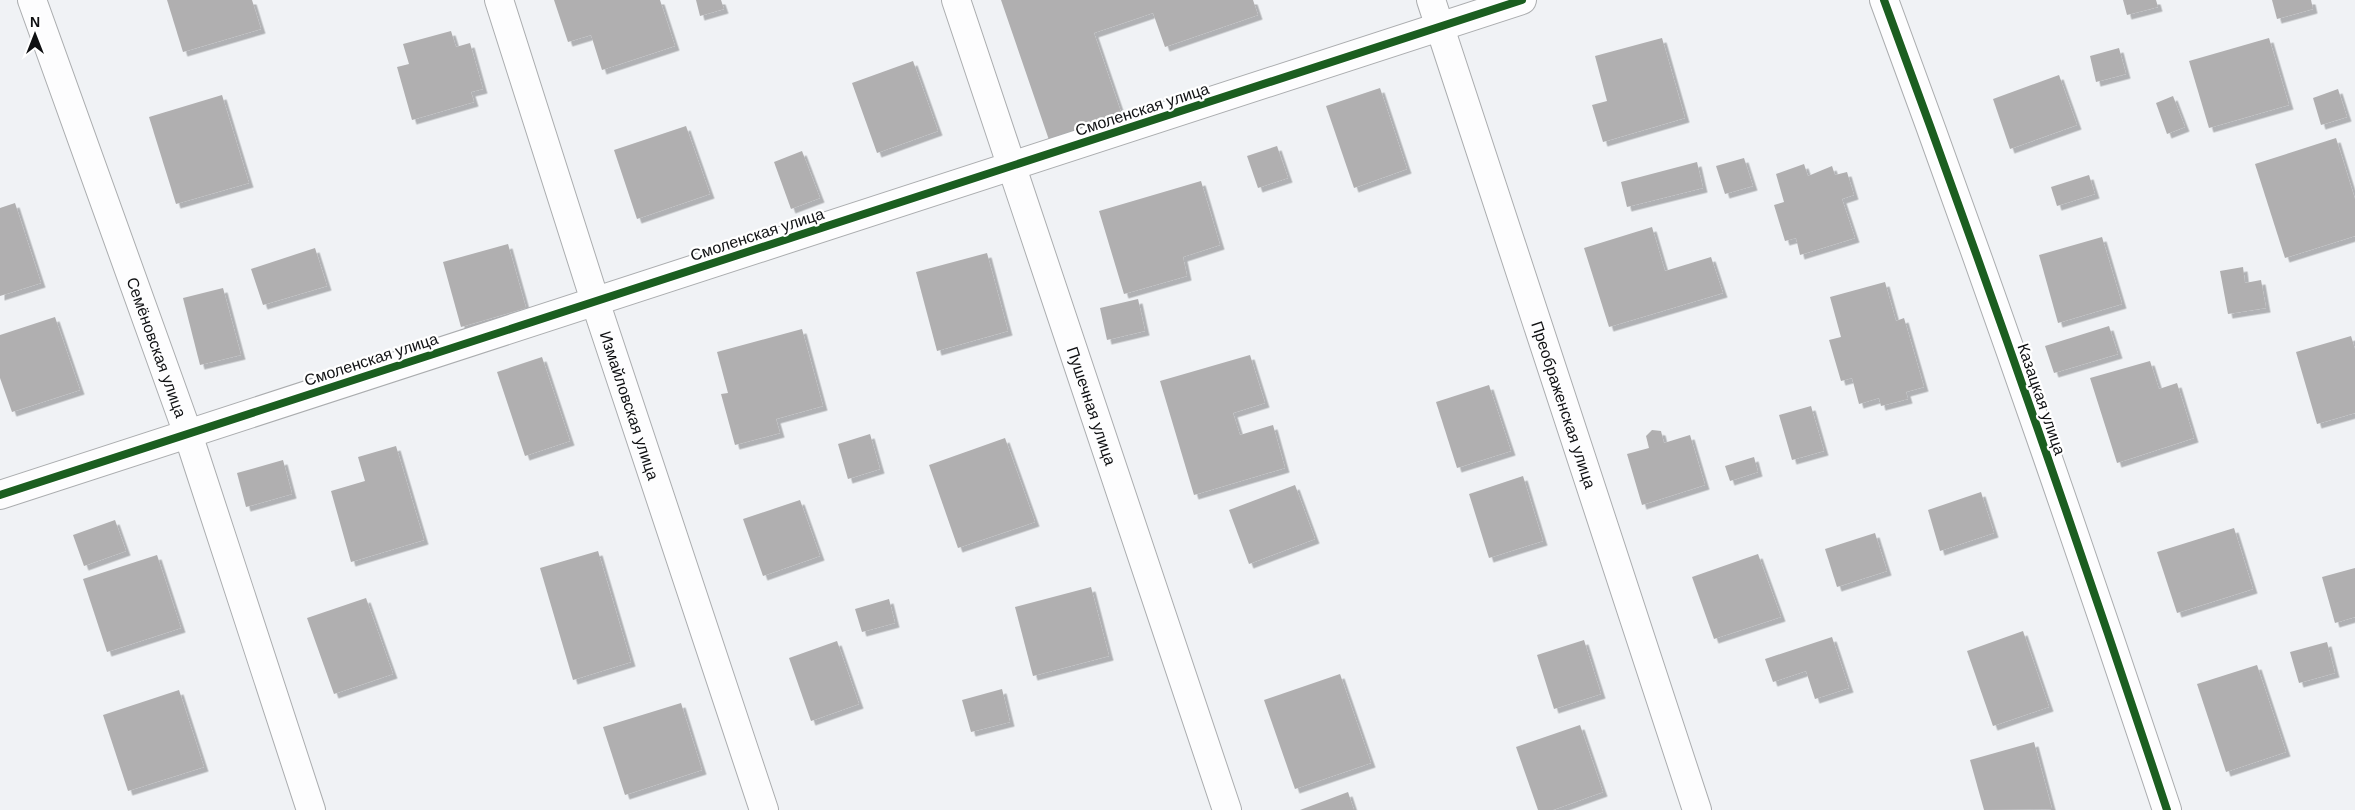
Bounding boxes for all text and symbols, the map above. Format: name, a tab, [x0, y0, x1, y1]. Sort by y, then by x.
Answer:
north arrow	[10, 10, 60, 60]
text: N	[30, 14, 40, 30]
street label: Смоленская улица	[1073, 80, 1211, 139]
street label: Смоленская улица	[688, 205, 826, 264]
street label: Семёновская улица	[123, 275, 189, 420]
street label: Преображенская улица	[1528, 319, 1599, 491]
street label: Измайловская улица	[597, 329, 662, 482]
street label: Смоленская улица	[302, 330, 440, 389]
street label: Казацкая улица	[2014, 341, 2069, 457]
street label: Пушечная улица	[1064, 345, 1119, 468]

